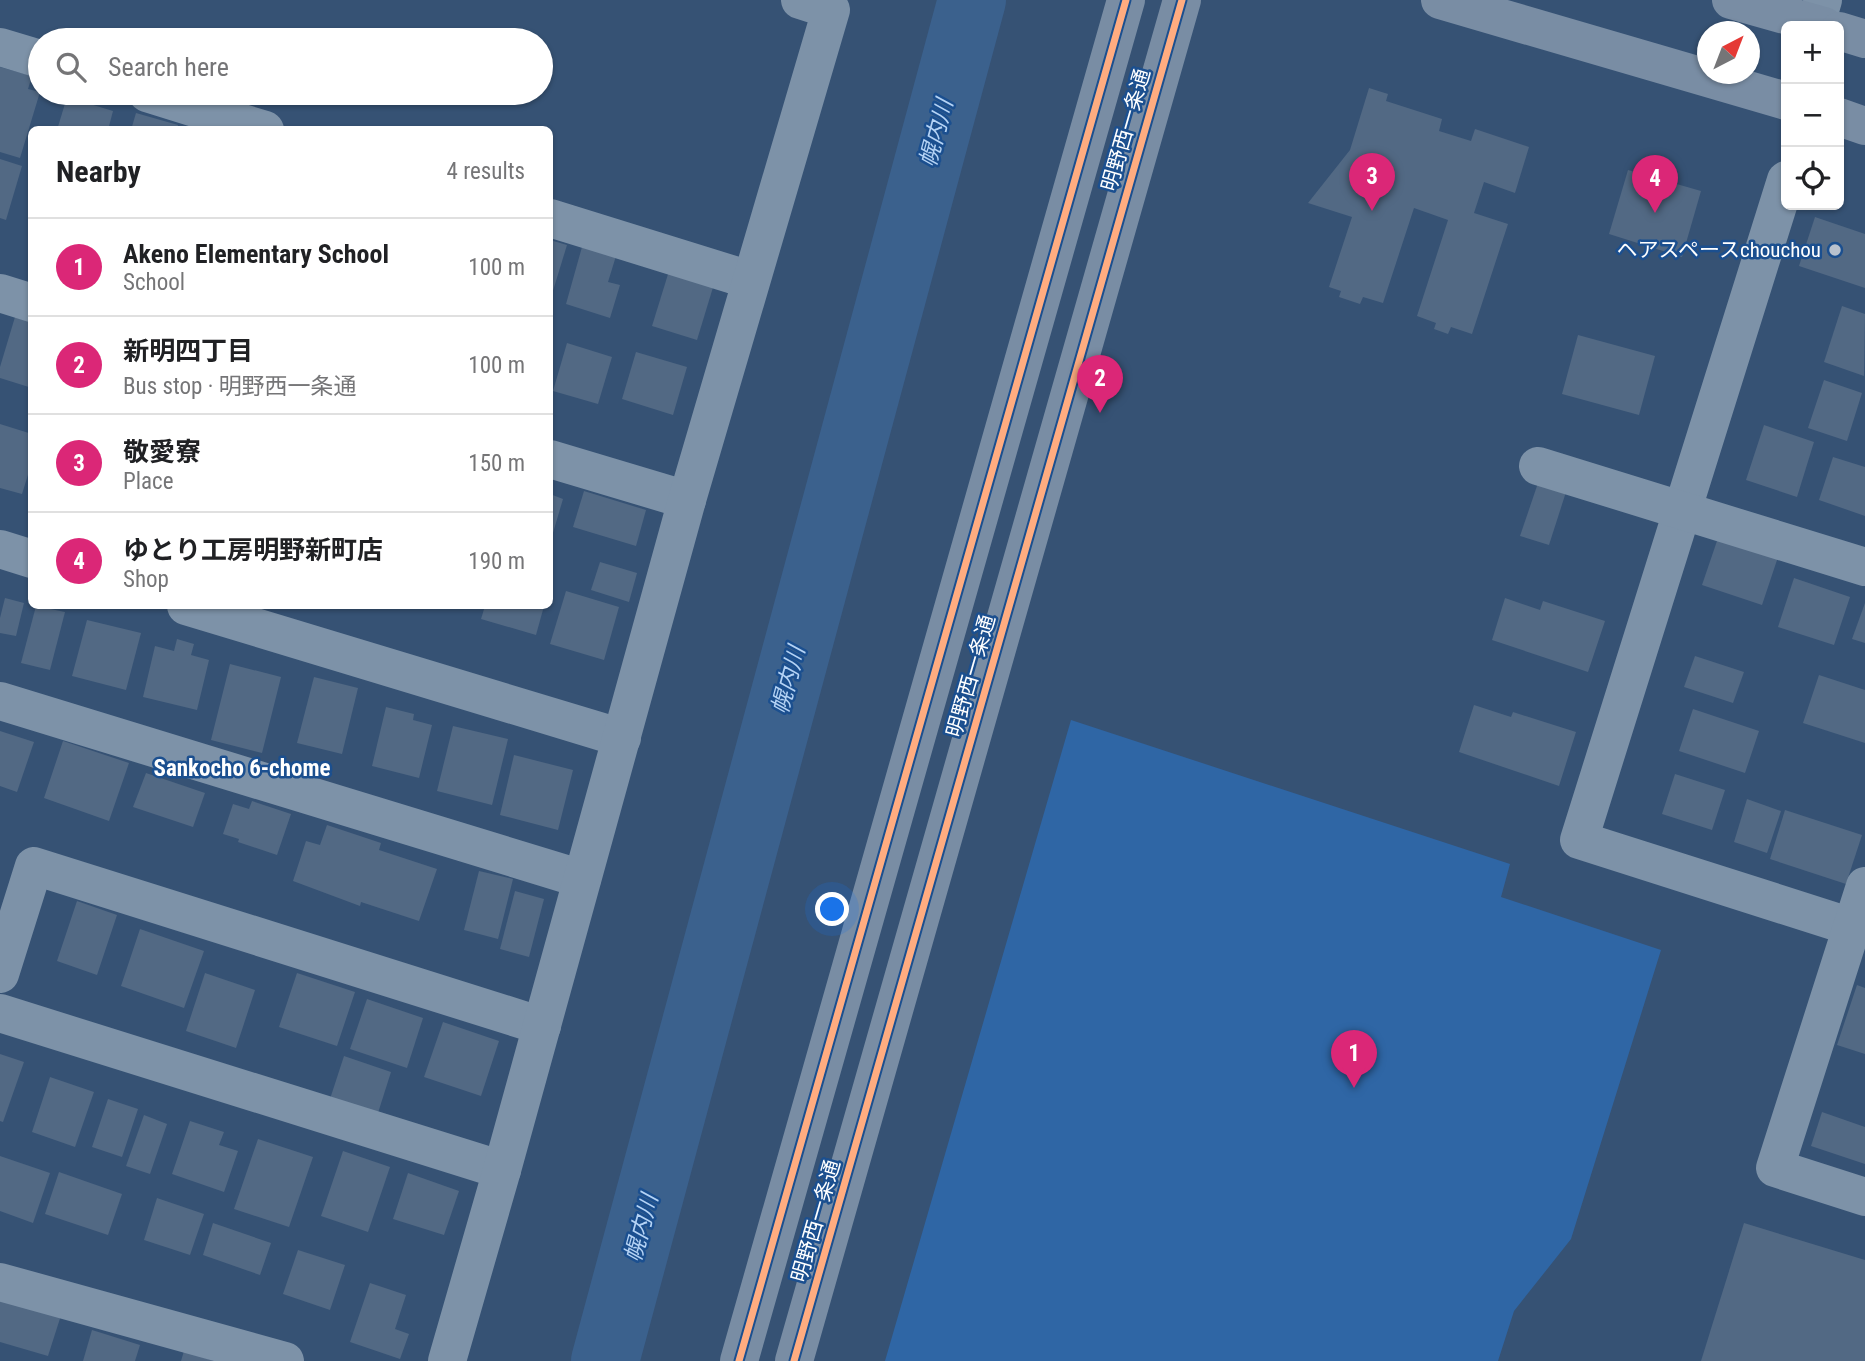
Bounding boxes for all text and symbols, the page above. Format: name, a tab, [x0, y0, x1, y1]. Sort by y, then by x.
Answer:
north arrow	[1697, 21, 1760, 84]
map controls	[1781, 21, 1844, 210]
button: +	[1781, 21, 1844, 84]
search box	[28, 28, 553, 105]
icon: search	[52, 48, 90, 86]
text: Search here	[108, 52, 229, 82]
street label: 明野西一条通	[1097, 66, 1155, 194]
button: −	[1781, 84, 1844, 147]
water label: 幌内川	[915, 93, 959, 170]
button: locate	[1781, 147, 1844, 210]
pin: 3	[1349, 153, 1395, 211]
text: Nearby	[56, 154, 141, 189]
pin: 4	[1632, 155, 1678, 213]
text: 4 results	[447, 158, 525, 185]
place label: ヘアスペースchouchou	[1616, 238, 1821, 262]
text: Akeno Elementary School	[123, 239, 389, 269]
marker: ヘアスペースchouchou	[1827, 242, 1843, 258]
text: 1	[73, 254, 85, 281]
text: 100 m	[468, 254, 525, 281]
text: School	[123, 269, 185, 296]
text: 新明四丁目	[123, 336, 253, 366]
text: 2	[73, 352, 85, 379]
text: 100 m	[468, 352, 525, 379]
pin: 2	[1077, 355, 1123, 413]
text: Bus stop · 明野西一条通	[123, 373, 357, 400]
text: 敬愛寮	[123, 437, 201, 467]
text: 3	[73, 450, 85, 477]
text: 150 m	[468, 450, 525, 477]
text: Place	[123, 468, 173, 495]
text: ゆとり工房明野新町店	[123, 535, 383, 565]
text: 4	[73, 548, 85, 575]
text: 190 m	[468, 548, 525, 575]
text: Shop	[123, 566, 169, 593]
street label: 明野西一条通	[942, 612, 1000, 740]
water label: 幌内川	[767, 640, 811, 717]
district label: Sankocho 6-chome	[154, 755, 330, 782]
your location	[815, 892, 849, 926]
pin: 1	[1331, 1030, 1377, 1088]
street label: 明野西一条通	[787, 1157, 845, 1285]
water label: 幌内川	[620, 1188, 664, 1265]

